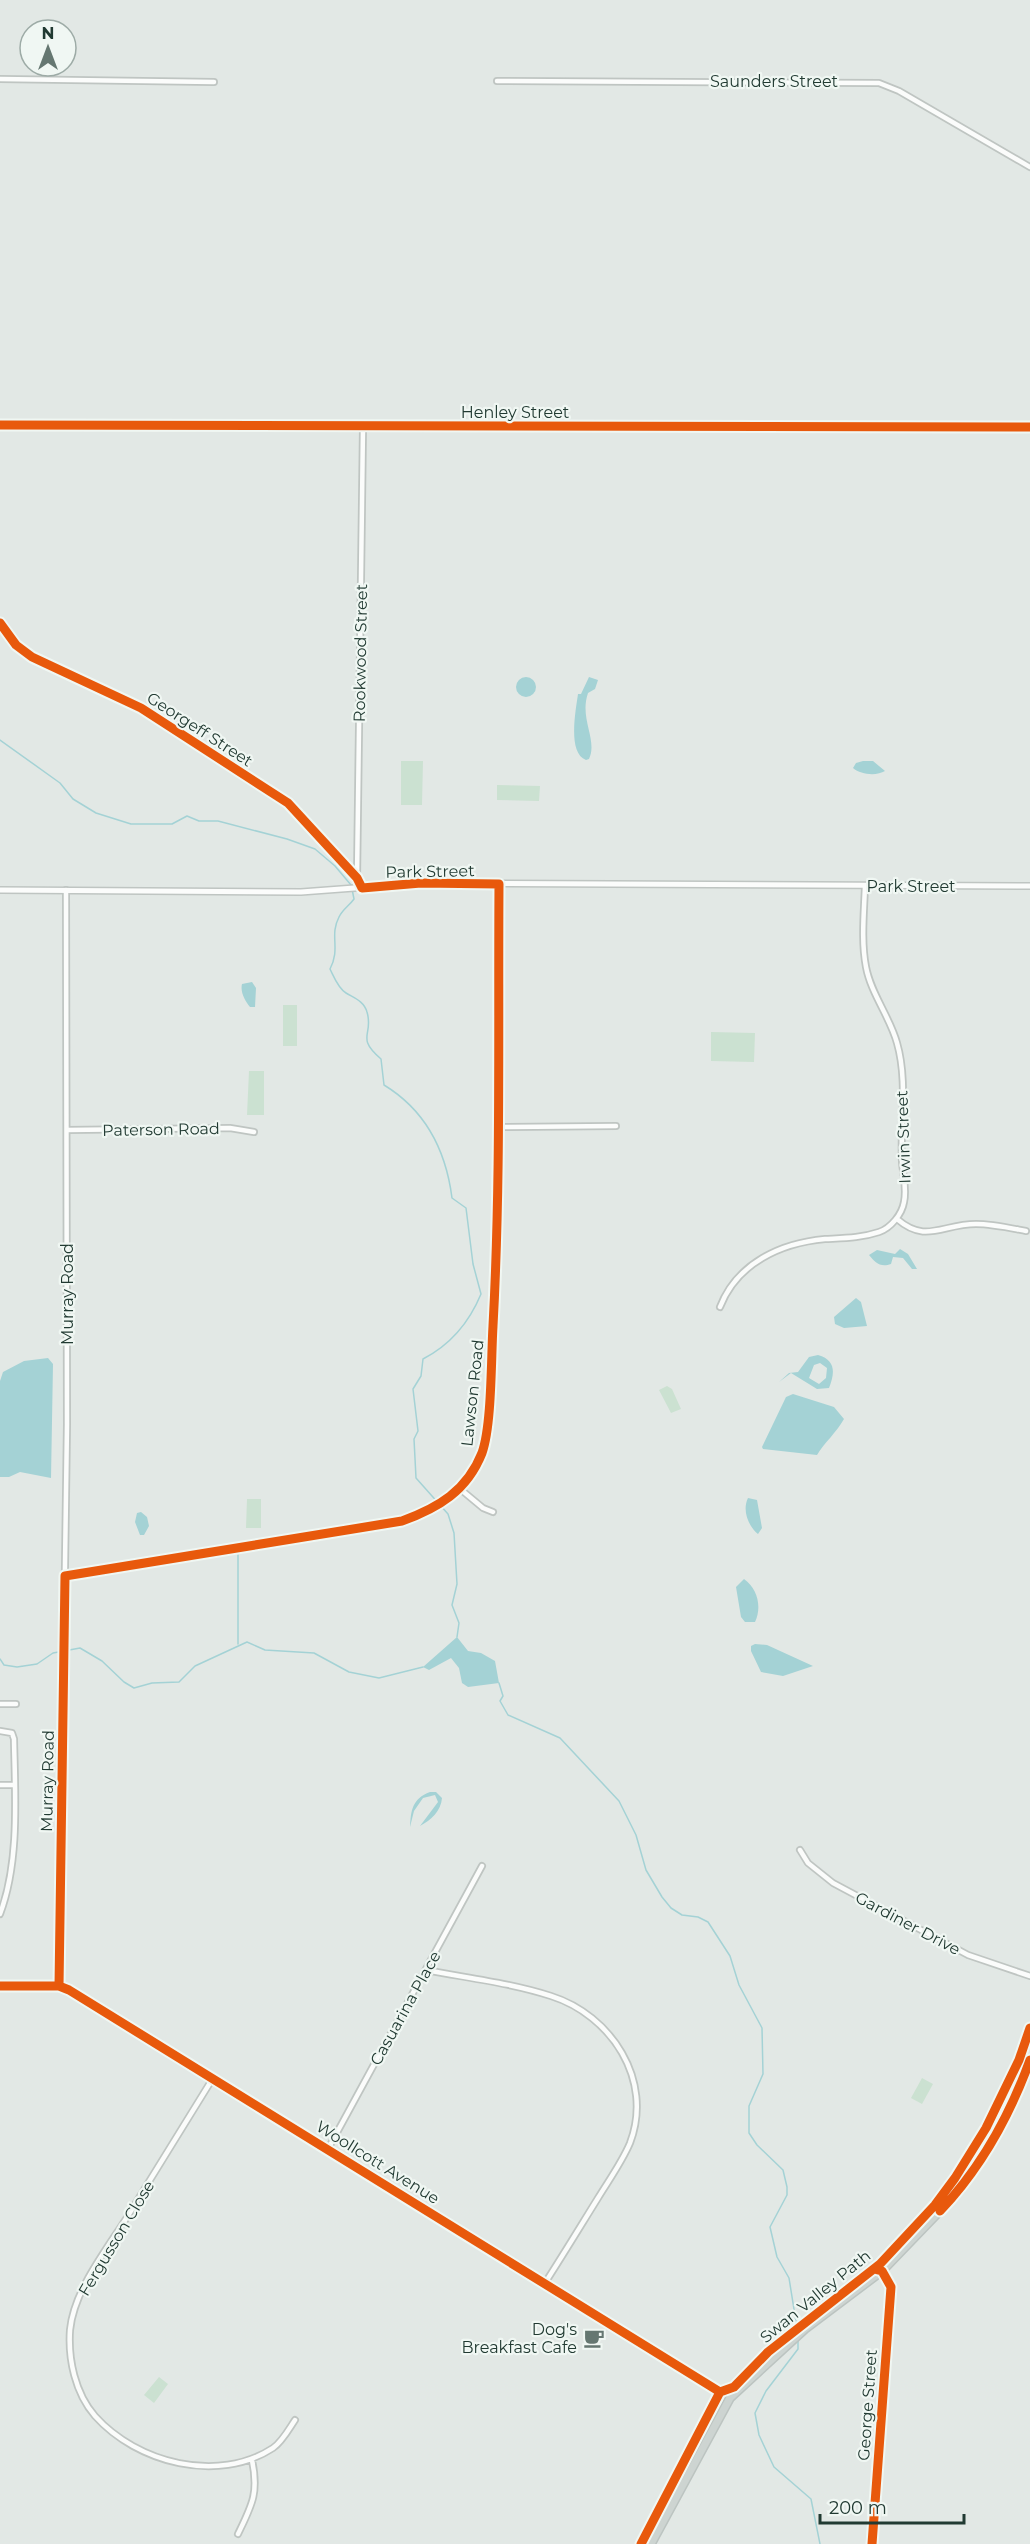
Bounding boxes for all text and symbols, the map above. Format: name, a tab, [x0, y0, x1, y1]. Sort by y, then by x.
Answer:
north arrow	[18, 18, 78, 78]
text: N	[42, 24, 54, 43]
street label: Saunders Street	[710, 72, 839, 91]
street label: Henley Street	[461, 403, 570, 422]
street label: Rookwood Street	[350, 583, 371, 722]
street label: Georgeff Street	[143, 688, 257, 771]
street label: Park Street	[385, 861, 475, 882]
street label: Park Street	[866, 877, 956, 896]
street label: Irwin Street	[892, 1090, 915, 1184]
street label: Paterson Road	[102, 1119, 220, 1140]
street label: Murray Road	[58, 1243, 77, 1345]
street label: Lawson Road	[457, 1339, 488, 1447]
street label: Murray Road	[37, 1730, 58, 1832]
street label: Gardiner Drive	[852, 1888, 964, 1959]
street label: Casuarina Place	[366, 1948, 445, 2069]
street label: Woollcott Avenue	[313, 2117, 443, 2208]
street label: Fergusson Close	[74, 2177, 158, 2299]
street label: Swan Valley Path	[756, 2246, 874, 2347]
place label: Dog's Breakfast Cafe	[461, 2320, 577, 2357]
cafe icon: Dog's Breakfast Cafe	[582, 2326, 606, 2350]
street label: George Street	[854, 2348, 881, 2461]
scale bar	[820, 2487, 964, 2525]
text: 200 m	[829, 2497, 887, 2519]

